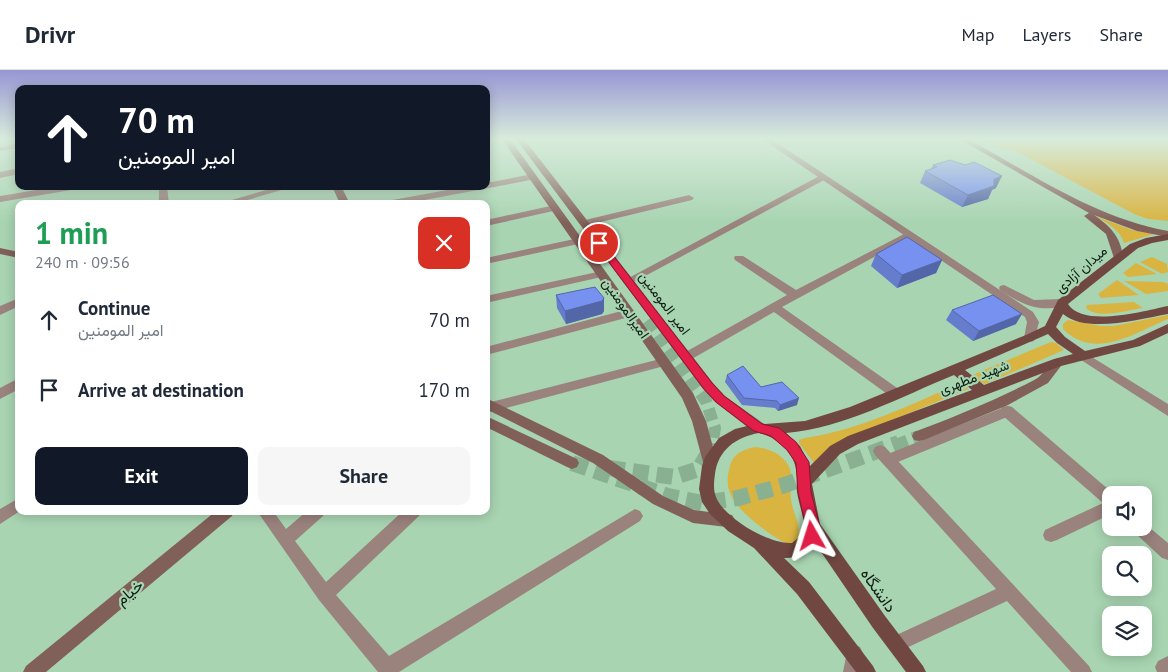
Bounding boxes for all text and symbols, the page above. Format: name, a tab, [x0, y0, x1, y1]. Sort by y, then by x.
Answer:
text: Drivr	[25, 19, 75, 50]
text: Map	[962, 23, 994, 46]
text: Layers	[1022, 23, 1071, 46]
text: Share	[1099, 23, 1143, 46]
text: 70 m	[118, 97, 195, 143]
icon: ahead	[35, 105, 100, 170]
text: امیر المومنین	[118, 142, 236, 170]
text: 1 min	[35, 213, 108, 252]
button: close	[418, 217, 470, 269]
pin	[578, 222, 620, 264]
icon: arrive	[585, 229, 613, 257]
street label: میدان آزادی	[1051, 241, 1111, 297]
text: 240 m · 09:56	[35, 252, 130, 272]
street label: امیر المومنین	[635, 268, 695, 338]
street label: امیرالمومنین	[599, 274, 653, 342]
text: Continue	[78, 296, 150, 320]
icon: ahead	[35, 306, 63, 334]
text: 70 m	[429, 308, 470, 332]
text: امیر المومنین	[78, 320, 163, 340]
street label: شهید مطهری	[936, 355, 1012, 399]
icon: arrive	[35, 376, 63, 404]
text: Arrive at destination	[78, 378, 244, 402]
text: 170 m	[418, 378, 470, 402]
button: Exit	[35, 447, 248, 505]
button: Share	[258, 447, 470, 505]
map controls	[1102, 486, 1152, 656]
button: sound	[1102, 486, 1152, 536]
position arrow	[785, 509, 837, 561]
button: search	[1102, 546, 1152, 596]
street label: دانشگاه	[857, 564, 901, 616]
street label: خیام	[111, 574, 148, 610]
button: layers	[1102, 606, 1152, 656]

